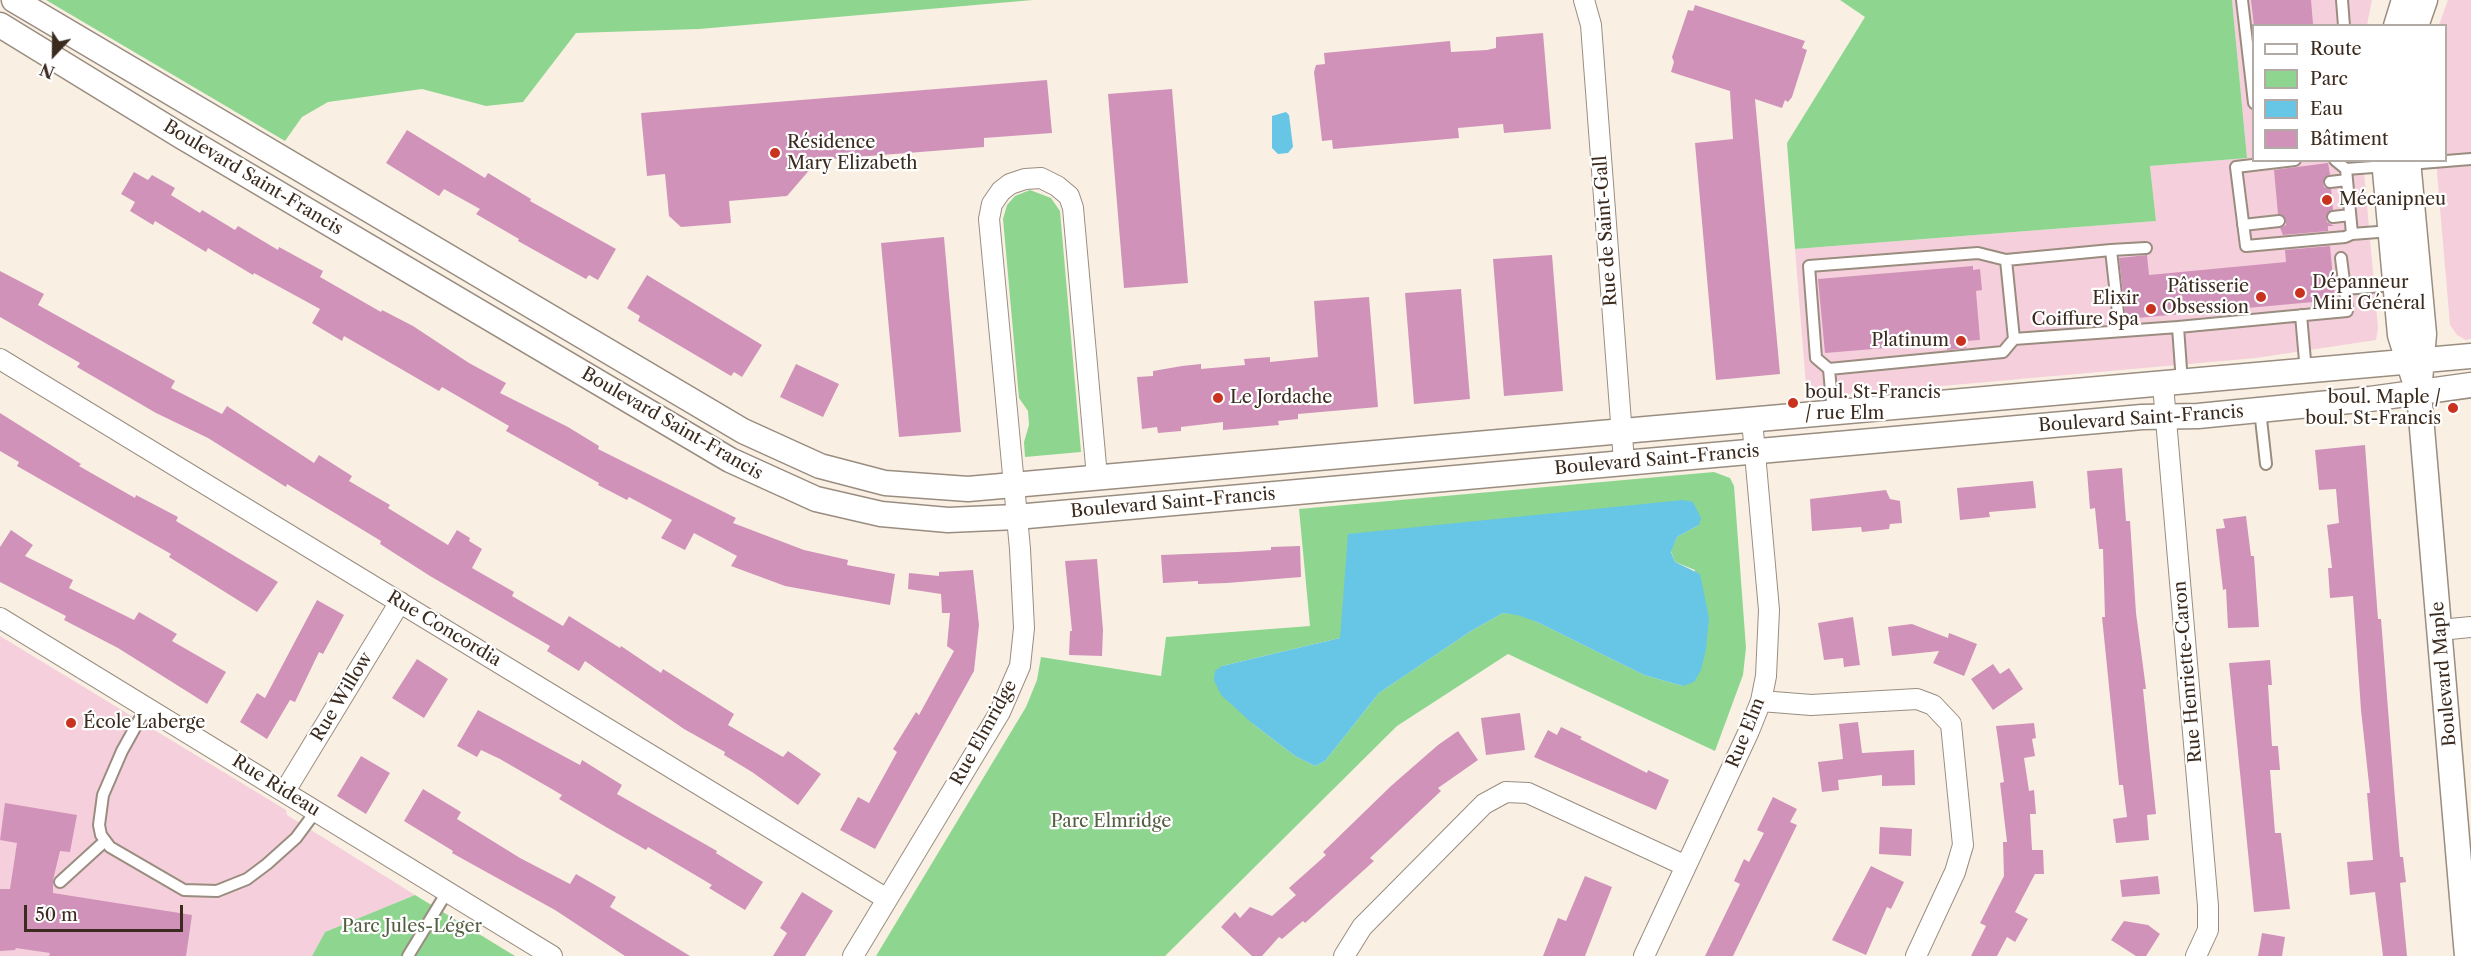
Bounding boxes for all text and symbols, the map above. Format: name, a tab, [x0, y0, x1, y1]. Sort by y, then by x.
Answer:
north arrow	[24, 24, 84, 84]
legend	[2252, 24, 2447, 162]
text: Route	[2310, 38, 2362, 60]
text: N	[37, 59, 57, 83]
text: Parc	[2310, 68, 2348, 90]
text: Eau	[2310, 98, 2343, 120]
street label: Boulevard Saint-Francis	[159, 116, 347, 240]
text: Bâtiment	[2310, 128, 2388, 150]
place label: Résidence Mary Elizabeth	[787, 132, 918, 174]
marker: Résidence Mary Elizabeth	[768, 146, 782, 160]
street label: Rue de Saint-Gall	[1590, 155, 1622, 307]
place label: Mécanipneu	[2339, 189, 2446, 211]
marker: Mécanipneu	[2320, 193, 2334, 207]
place label: Dépanneur Mini Général	[2312, 272, 2425, 314]
place label: Pâtisserie Obsession	[2162, 276, 2249, 318]
marker: Dépanneur Mini Général	[2293, 286, 2307, 300]
place label: Elixir Coiffure Spa	[2032, 288, 2139, 330]
marker: Pâtisserie Obsession	[2254, 290, 2268, 304]
marker: Elixir Coiffure Spa	[2144, 302, 2158, 316]
place label: Platinum	[1871, 330, 1949, 352]
marker: Platinum	[1954, 334, 1968, 348]
street label: Boulevard Saint-Francis	[578, 363, 766, 485]
place label: boul. St-Francis / rue Elm	[1805, 382, 1941, 424]
place label: Le Jordache	[1230, 387, 1332, 409]
place label: boul. Maple / boul. St-Francis	[2305, 387, 2441, 430]
marker: Le Jordache	[1211, 391, 1225, 405]
marker: boul. St-Francis / rue Elm	[1786, 396, 1800, 410]
street label: Boulevard Saint-Francis	[2038, 401, 2244, 437]
marker: boul. Maple / boul. St-Francis	[2446, 401, 2460, 415]
street label: Boulevard Saint-Francis	[1554, 440, 1760, 480]
street label: Boulevard Saint-Francis	[1070, 483, 1276, 523]
street label: Rue Henriette-Caron	[2169, 580, 2207, 764]
street label: Rue Concordia	[383, 587, 505, 671]
street label: Boulevard Maple	[2427, 601, 2461, 747]
street label: Rue Willow	[307, 648, 377, 746]
street label: Rue Elmridge	[946, 677, 1022, 789]
street label: Rue Elm	[1722, 695, 1770, 771]
place label: École Laberge	[83, 712, 205, 734]
marker: École Laberge	[64, 716, 78, 730]
street label: Rue Rideau	[228, 751, 324, 821]
park label: Parc Elmridge	[1051, 811, 1171, 833]
scale bar	[27, 893, 186, 931]
text: 50 m	[35, 904, 78, 926]
park label: Parc Jules-Léger	[342, 916, 482, 938]

